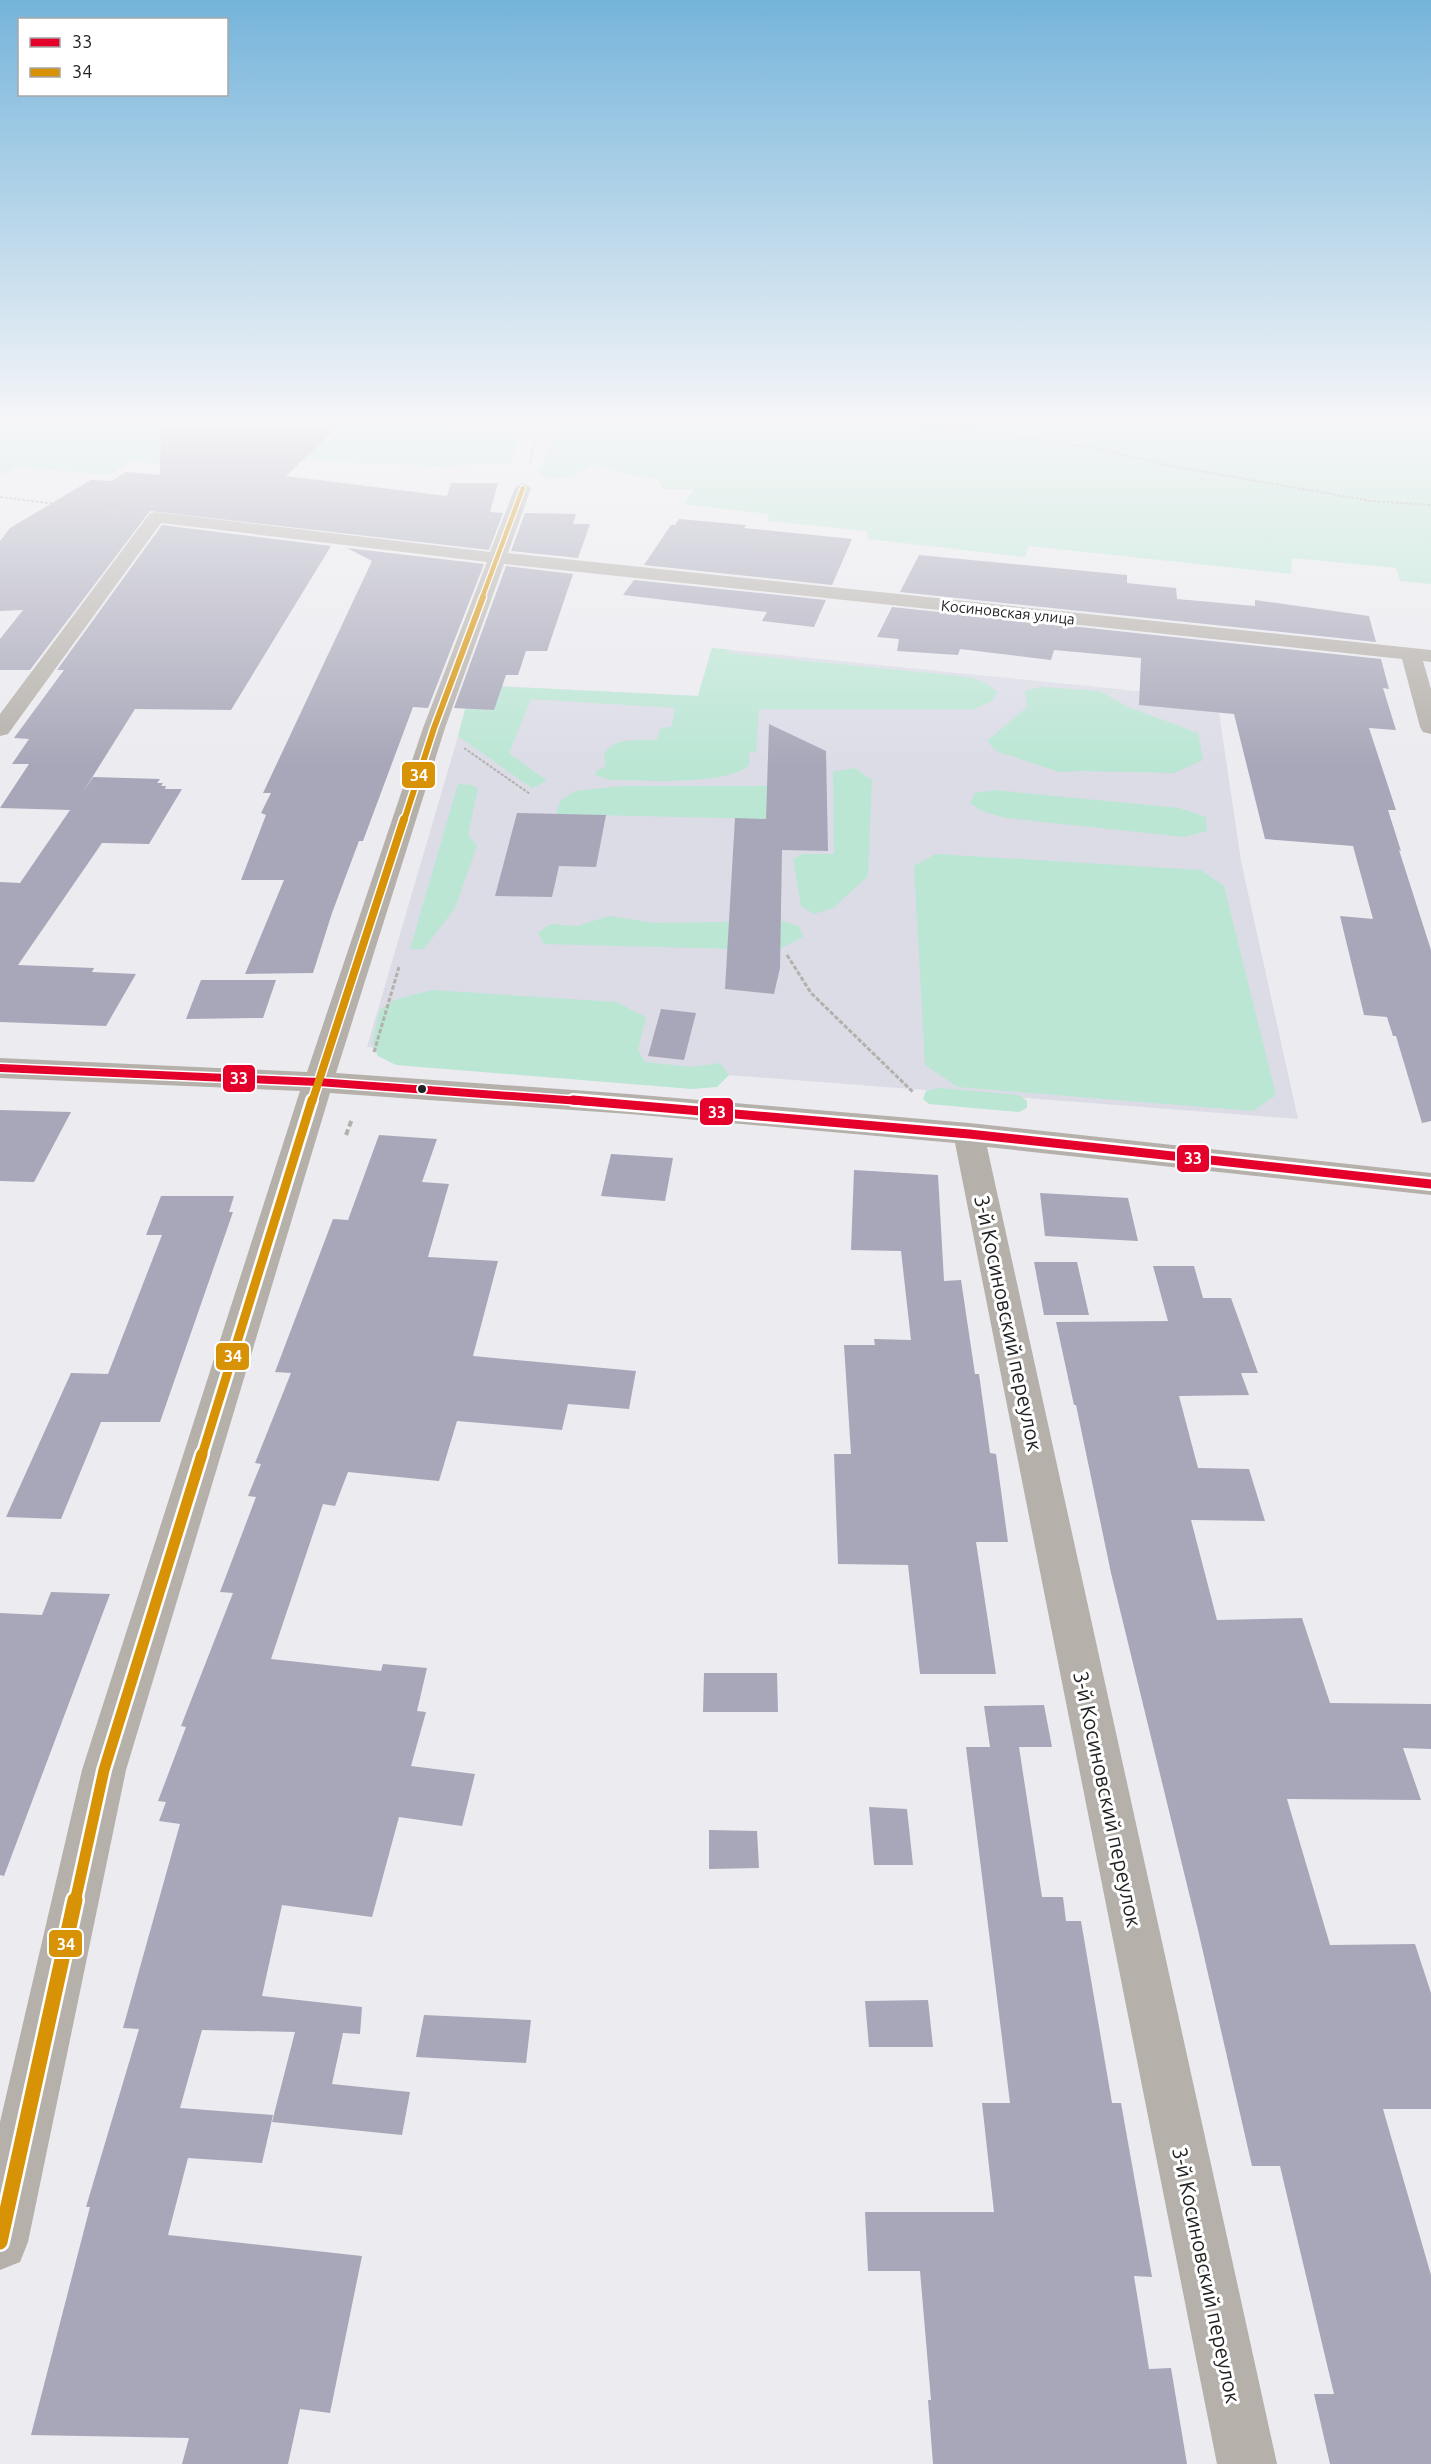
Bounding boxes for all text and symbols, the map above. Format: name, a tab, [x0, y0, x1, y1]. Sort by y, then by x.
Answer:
legend	[18, 18, 228, 96]
text: 33	[72, 31, 92, 51]
text: 34	[72, 61, 92, 81]
street label: Косиновская улица	[940, 597, 1076, 627]
line badge: 34	[401, 761, 436, 789]
text: 34	[410, 766, 428, 784]
line badge: 33	[222, 1064, 256, 1093]
text: 33	[230, 1069, 248, 1087]
unlabelled marker	[416, 1083, 428, 1095]
line badge: 33	[699, 1097, 734, 1126]
text: 33	[708, 1103, 726, 1121]
line badge: 33	[1176, 1144, 1210, 1173]
text: 33	[1184, 1149, 1202, 1167]
street label: 3-й Косиновский переулок	[970, 1193, 1048, 1453]
line badge: 34	[215, 1342, 250, 1371]
text: 34	[224, 1347, 242, 1365]
street label: 3-й Косиновский переулок	[1069, 1669, 1147, 1929]
line badge: 34	[48, 1929, 83, 1958]
text: 34	[57, 1935, 75, 1953]
street label: 3-й Косиновский переулок	[1168, 2145, 1246, 2405]

